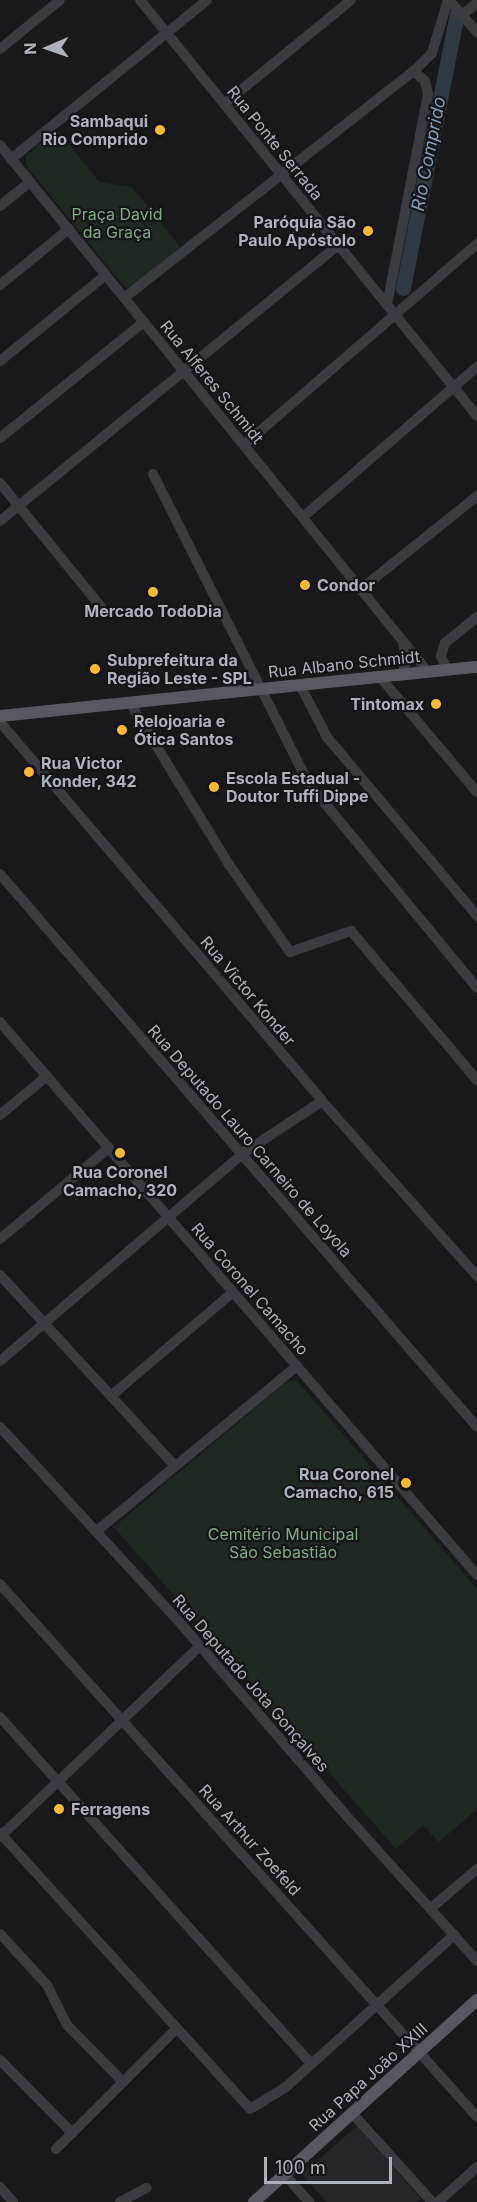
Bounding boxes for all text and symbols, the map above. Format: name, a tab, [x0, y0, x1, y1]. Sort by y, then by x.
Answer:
north arrow	[18, 18, 78, 78]
text: N	[20, 42, 40, 55]
street label: Rua Ponte Serrada	[223, 82, 327, 204]
water label: Rio Comprido	[407, 95, 451, 213]
place label: Sambaqui Rio Comprido	[42, 111, 148, 149]
marker: Sambaqui Rio Comprido	[153, 123, 167, 137]
park label: Praça David da Graça	[72, 204, 162, 242]
place label: Paróquia São Paulo Apóstolo	[238, 212, 356, 250]
marker: Paróquia São Paulo Apóstolo	[361, 224, 375, 238]
street label: Rua Alferes Schmidt	[156, 317, 268, 447]
place label: Condor	[317, 575, 375, 595]
marker: Condor	[298, 578, 312, 592]
marker: Mercado TodoDia	[146, 585, 160, 599]
place label: Mercado TodoDia	[84, 601, 222, 621]
street label: Rua Albano Schmidt	[267, 646, 421, 682]
place label: Subprefeitura da Região Leste - SPL	[107, 650, 252, 688]
marker: Subprefeitura da Região Leste - SPL	[88, 662, 102, 676]
place label: Tintomax	[350, 694, 424, 714]
marker: Tintomax	[429, 697, 443, 711]
place label: Relojoaria e Ótica Santos	[134, 711, 233, 749]
marker: Relojoaria e Ótica Santos	[115, 723, 129, 737]
place label: Rua Victor Konder, 342	[41, 753, 137, 791]
marker: Rua Victor Konder, 342	[22, 765, 36, 779]
place label: Escola Estadual - Doutor Tuffi Dippe	[226, 768, 369, 806]
marker: Escola Estadual - Doutor Tuffi Dippe	[207, 780, 221, 794]
street label: Rua Victor Konder	[197, 932, 299, 1050]
street label: Rua Deputado Lauro Carneiro de Loyola	[144, 1021, 356, 1261]
marker: Rua Coronel Camacho, 320	[113, 1146, 127, 1160]
place label: Rua Coronel Camacho, 320	[63, 1162, 177, 1200]
street label: Rua Coronel Camacho	[187, 1219, 313, 1359]
place label: Rua Coronel Camacho, 615	[283, 1464, 394, 1502]
marker: Rua Coronel Camacho, 615	[399, 1476, 413, 1490]
park label: Cemitério Municipal São Sebastião	[208, 1524, 358, 1562]
street label: Rua Deputado Jota Gonçalves	[169, 1590, 333, 1776]
street label: Rua Arthur Zoefeld	[195, 1781, 305, 1899]
place label: Ferragens	[71, 1799, 150, 1819]
marker: Ferragens	[52, 1802, 66, 1816]
street label: Rua Papa João XXIII	[305, 2019, 431, 2135]
scale bar	[267, 2145, 394, 2183]
text: 100 m	[275, 2157, 326, 2178]

